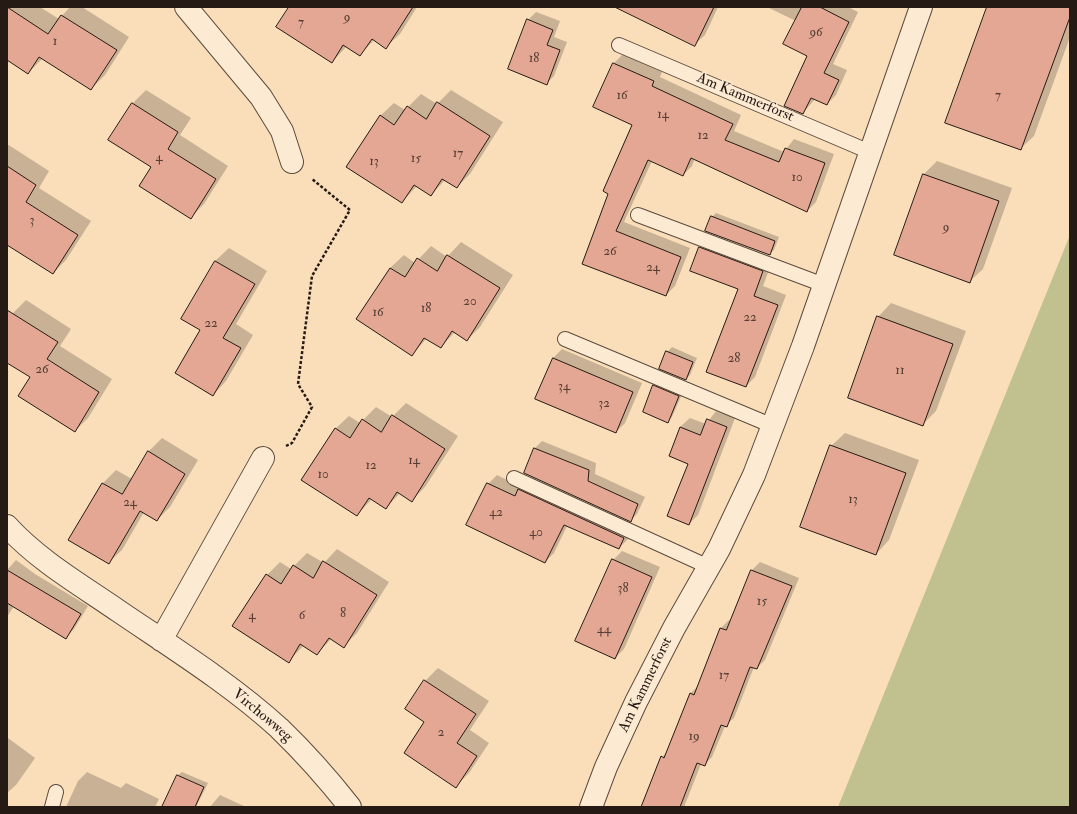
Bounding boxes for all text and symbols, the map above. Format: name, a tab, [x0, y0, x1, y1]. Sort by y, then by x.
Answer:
house number: 9	[344, 10, 350, 26]
house number: 7	[298, 15, 304, 31]
house number: 96	[809, 25, 823, 41]
house number: 1	[53, 34, 57, 50]
house number: 18	[529, 51, 539, 67]
street label: Am Kammerforst	[694, 69, 796, 127]
house number: 16	[616, 88, 628, 104]
house number: 7	[995, 88, 1001, 104]
house number: 14	[657, 107, 669, 123]
house number: 12	[697, 128, 709, 144]
house number: 17	[453, 146, 463, 162]
house number: 4	[155, 150, 163, 166]
house number: 15	[411, 151, 421, 167]
house number: 13	[369, 154, 379, 170]
house number: 10	[791, 170, 803, 186]
house number: 3	[30, 213, 34, 229]
house number: 9	[943, 220, 949, 236]
house number: 26	[603, 244, 617, 260]
house number: 24	[646, 260, 660, 276]
house number: 20	[463, 294, 477, 310]
house number: 18	[421, 301, 431, 317]
house number: 16	[372, 305, 384, 321]
house number: 22	[743, 310, 757, 326]
house number: 22	[204, 316, 218, 332]
house number: 28	[728, 351, 740, 367]
house number: 26	[35, 362, 49, 378]
house number: 11	[895, 363, 905, 379]
house number: 34	[558, 379, 570, 395]
house number: 32	[598, 396, 610, 412]
house number: 14	[408, 453, 420, 469]
house number: 12	[365, 458, 377, 474]
house number: 10	[317, 467, 329, 483]
house number: 13	[848, 492, 858, 508]
house number: 24	[123, 495, 137, 511]
house number: 42	[489, 505, 503, 521]
house number: 40	[529, 525, 543, 541]
house number: 38	[617, 581, 629, 597]
house number: 15	[757, 594, 767, 610]
house number: 8	[340, 606, 346, 622]
house number: 4	[248, 608, 256, 624]
house number: 6	[299, 608, 305, 624]
house number: 44	[597, 622, 611, 638]
street label: Am Kammerforst	[615, 634, 677, 736]
house number: 17	[719, 668, 729, 684]
street label: Virchowweg	[228, 686, 296, 746]
house number: 2	[438, 725, 444, 741]
house number: 19	[688, 729, 700, 745]

